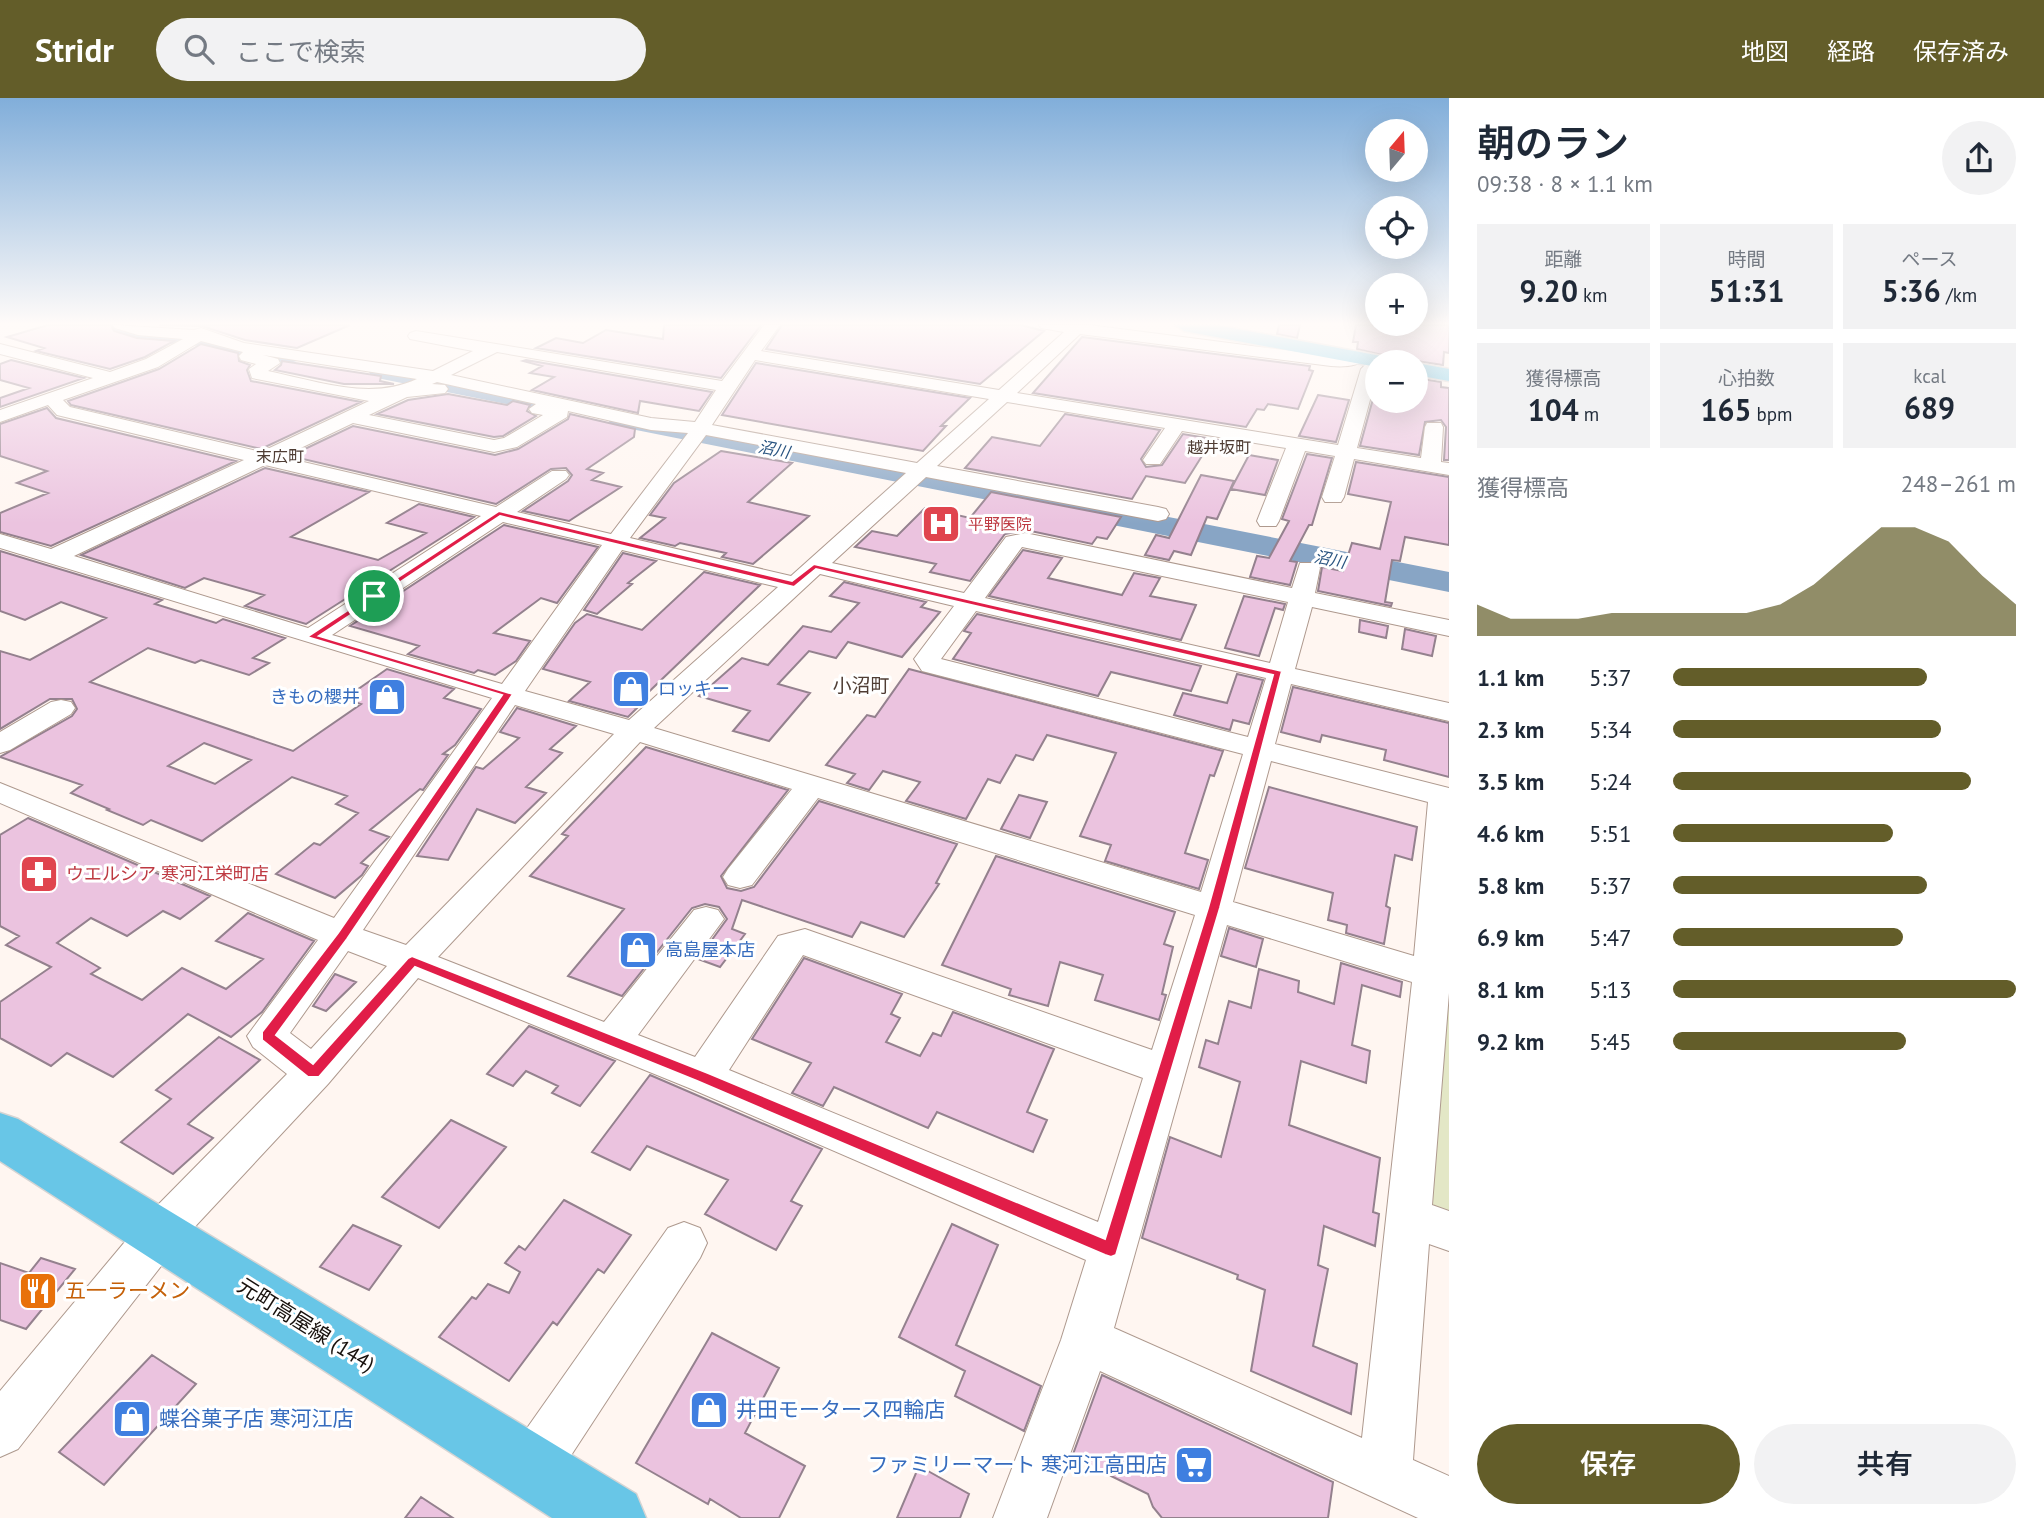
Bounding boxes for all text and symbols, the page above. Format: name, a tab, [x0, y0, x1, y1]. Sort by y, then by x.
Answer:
search box	[156, 18, 646, 81]
text: Stridr	[35, 28, 114, 71]
icon: search	[180, 30, 218, 68]
text: ここで検索	[236, 35, 366, 68]
text: 地図	[1741, 36, 1789, 67]
text: 経路	[1827, 36, 1875, 67]
text: 保存済み	[1913, 36, 2009, 67]
text: 朝のラン	[1477, 118, 1629, 167]
north arrow	[1365, 119, 1428, 182]
map controls	[1365, 119, 1428, 413]
button: share	[1942, 121, 2016, 195]
text: 09:38 · 8 × 1.1 km	[1477, 169, 1653, 198]
button: locate	[1365, 196, 1428, 259]
text: 距離	[1544, 247, 1583, 271]
text: 時間	[1727, 247, 1766, 271]
text: ペース	[1901, 247, 1958, 271]
text: 9.20	[1519, 271, 1578, 310]
text: 51:31	[1708, 271, 1785, 310]
text: 5:36	[1882, 271, 1941, 310]
button: +	[1365, 273, 1428, 336]
text: km	[1578, 283, 1608, 307]
text: /km	[1941, 283, 1977, 307]
button: −	[1365, 350, 1428, 413]
text: kcal	[1913, 364, 1946, 388]
text: 獲得標高	[1525, 366, 1602, 390]
text: 心拍数	[1718, 366, 1775, 390]
text: 689	[1904, 388, 1955, 427]
text: 104	[1528, 390, 1579, 429]
text: 165	[1700, 390, 1751, 429]
text: m	[1579, 402, 1599, 426]
text: bpm	[1751, 402, 1793, 426]
water label: 沼川	[756, 436, 794, 462]
district label: 越井坂町	[1187, 437, 1251, 457]
district label: 末広町	[256, 446, 304, 466]
text: 248–261 m	[1901, 469, 2016, 498]
text: 獲得標高	[1477, 473, 1569, 502]
hospital icon: 平野医院	[920, 503, 962, 545]
place label: 平野医院	[968, 514, 1032, 534]
water label: 沼川	[1312, 546, 1350, 572]
pin	[344, 566, 404, 626]
icon: arrive	[355, 577, 393, 615]
text: 1.1 km	[1477, 663, 1544, 692]
text: 5:37	[1589, 663, 1632, 692]
shop icon: ロッキー	[610, 668, 652, 710]
district label: 小沼町	[832, 673, 890, 697]
shop icon: きもの櫻井	[366, 676, 408, 718]
place label: ロッキー	[658, 677, 730, 700]
place label: きもの櫻井	[270, 685, 360, 708]
text: 2.3 km	[1477, 715, 1544, 744]
text: 5:34	[1589, 715, 1632, 744]
text: 3.5 km	[1477, 767, 1544, 796]
text: 5:24	[1589, 767, 1632, 796]
text: 4.6 km	[1477, 819, 1544, 848]
text: 5:51	[1589, 819, 1632, 848]
pharmacy icon: ウエルシア 寒河江栄町店	[18, 853, 60, 895]
place label: ウエルシア 寒河江栄町店	[66, 862, 269, 885]
text: 5.8 km	[1477, 871, 1544, 900]
text: 5:37	[1589, 871, 1632, 900]
text: 6.9 km	[1477, 923, 1544, 952]
text: 5:47	[1589, 923, 1632, 952]
shop icon: 高島屋本店	[617, 929, 659, 971]
place label: 高島屋本店	[665, 938, 755, 961]
text: 8.1 km	[1477, 975, 1544, 1004]
text: 5:13	[1589, 975, 1632, 1004]
text: 9.2 km	[1477, 1027, 1544, 1056]
text: 5:45	[1589, 1027, 1632, 1056]
restaurant icon: 五一ラーメン	[17, 1270, 59, 1312]
street label: 元町高屋線 (144)	[233, 1272, 380, 1378]
place label: 五一ラーメン	[65, 1277, 190, 1304]
shop icon: 井田モータース四輪店	[688, 1389, 730, 1431]
place label: 井田モータース四輪店	[736, 1396, 945, 1423]
shop icon: 蝶谷菓子店 寒河江店	[111, 1398, 153, 1440]
place label: 蝶谷菓子店 寒河江店	[159, 1405, 354, 1432]
button: 保存	[1477, 1424, 1740, 1504]
button: 共有	[1754, 1424, 2016, 1504]
supermarket icon: ファミリーマート 寒河江高田店	[1173, 1444, 1215, 1486]
place label: ファミリーマート 寒河江高田店	[867, 1451, 1167, 1478]

